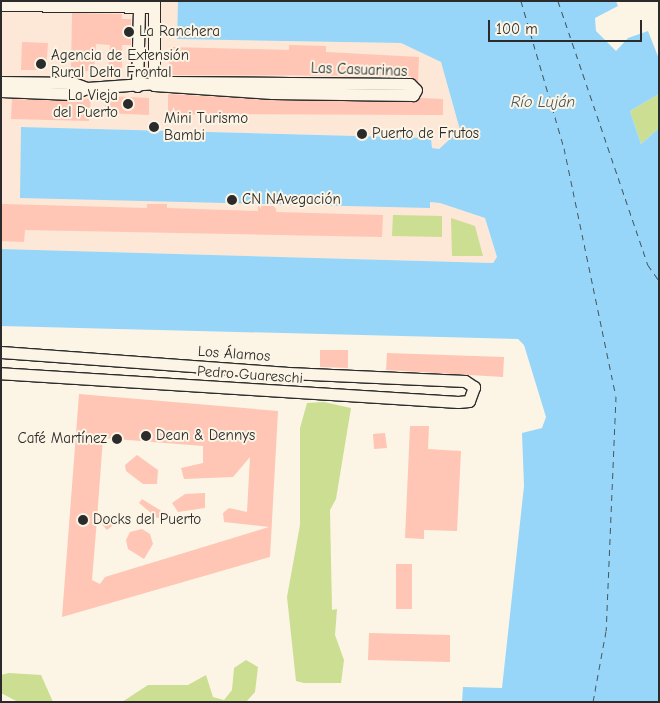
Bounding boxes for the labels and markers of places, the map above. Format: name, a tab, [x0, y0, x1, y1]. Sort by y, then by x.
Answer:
place label: La Ranchera	[139, 23, 220, 41]
marker: La Ranchera	[123, 26, 135, 38]
place label: Agencia de Extensión Rural Delta Frontal	[51, 46, 189, 81]
marker: Agencia de Extensión Rural Delta Frontal	[35, 58, 47, 70]
place label: La Vieja del Puerto	[53, 86, 118, 121]
marker: La Vieja del Puerto	[122, 98, 134, 110]
place label: Mini Turismo Bambi	[164, 109, 248, 144]
marker: Mini Turismo Bambi	[148, 121, 160, 133]
place label: Puerto de Frutos	[372, 125, 479, 143]
marker: Puerto de Frutos	[356, 128, 368, 140]
place label: CN NAvegación	[242, 191, 341, 209]
marker: CN NAvegación	[226, 194, 238, 206]
place label: Dean & Dennys	[156, 427, 255, 445]
place label: Café Martínez	[17, 430, 107, 448]
marker: Dean & Dennys	[140, 430, 152, 442]
marker: Café Martínez	[111, 433, 123, 445]
place label: Docks del Puerto	[93, 511, 201, 529]
marker: Docks del Puerto	[77, 514, 89, 526]

